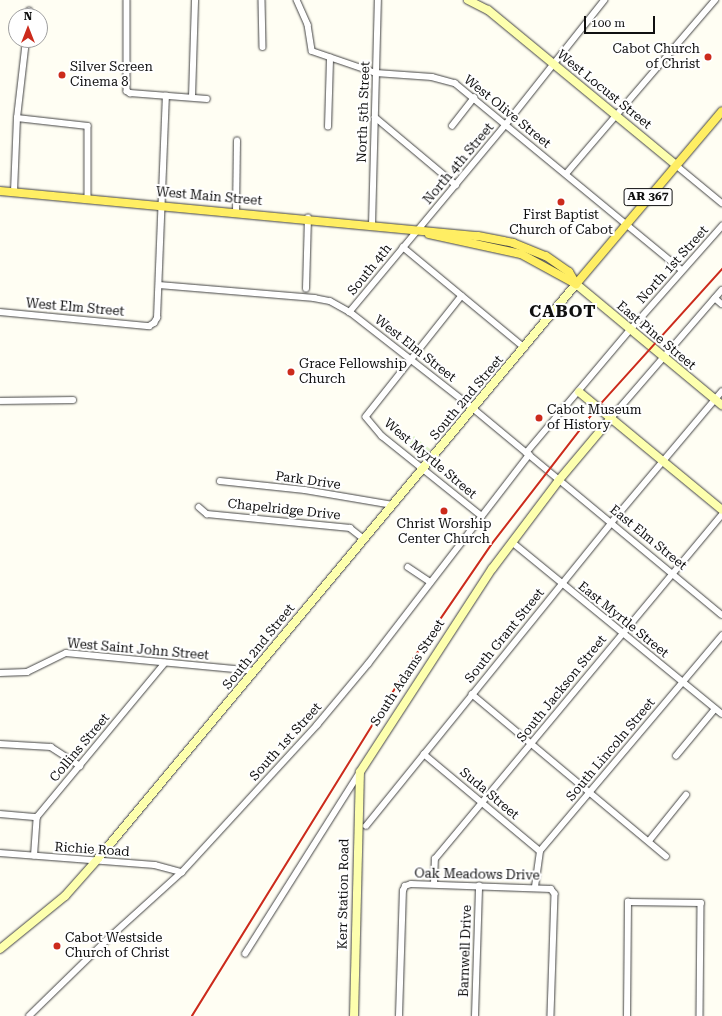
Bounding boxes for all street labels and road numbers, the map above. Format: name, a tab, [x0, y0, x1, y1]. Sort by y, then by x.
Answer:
street label: West Locust Street	[554, 47, 654, 133]
street label: North 5th Street	[354, 61, 374, 163]
street label: West Olive Street	[460, 72, 554, 152]
street label: North 4th Street	[420, 120, 498, 208]
street label: West Main Street	[155, 185, 263, 209]
road number: AR 367	[623, 187, 673, 207]
street label: North 1st Street	[634, 223, 712, 307]
street label: South 4th	[345, 241, 395, 299]
street label: West Elm Street	[25, 296, 125, 320]
street label: East Pine Street	[613, 298, 699, 374]
street label: West Elm Street	[371, 312, 459, 386]
street label: South 2nd Street	[427, 353, 507, 443]
street label: West Myrtle Street	[380, 416, 480, 502]
street label: Park Drive	[274, 469, 342, 493]
street label: Chapelridge Drive	[227, 496, 341, 524]
street label: East Elm Street	[606, 502, 690, 574]
street label: East Myrtle Street	[575, 579, 671, 661]
street label: South Grant Street	[462, 586, 548, 686]
street label: South 2nd Street	[220, 601, 298, 693]
street label: South Adams Street	[368, 617, 448, 729]
street label: South Jackson Street	[514, 632, 610, 746]
street label: West Saint John Street	[66, 636, 210, 664]
street label: South Lincoln Street	[563, 695, 659, 805]
street label: South 1st Street	[247, 700, 325, 784]
street label: Collins Street	[47, 711, 113, 785]
street label: Suda Street	[456, 765, 522, 823]
street label: Kerr Station Road	[335, 839, 353, 949]
street label: Richie Road	[54, 840, 130, 860]
street label: Oak Meadows Drive	[414, 866, 540, 884]
street label: Barnwell Drive	[457, 905, 475, 997]

